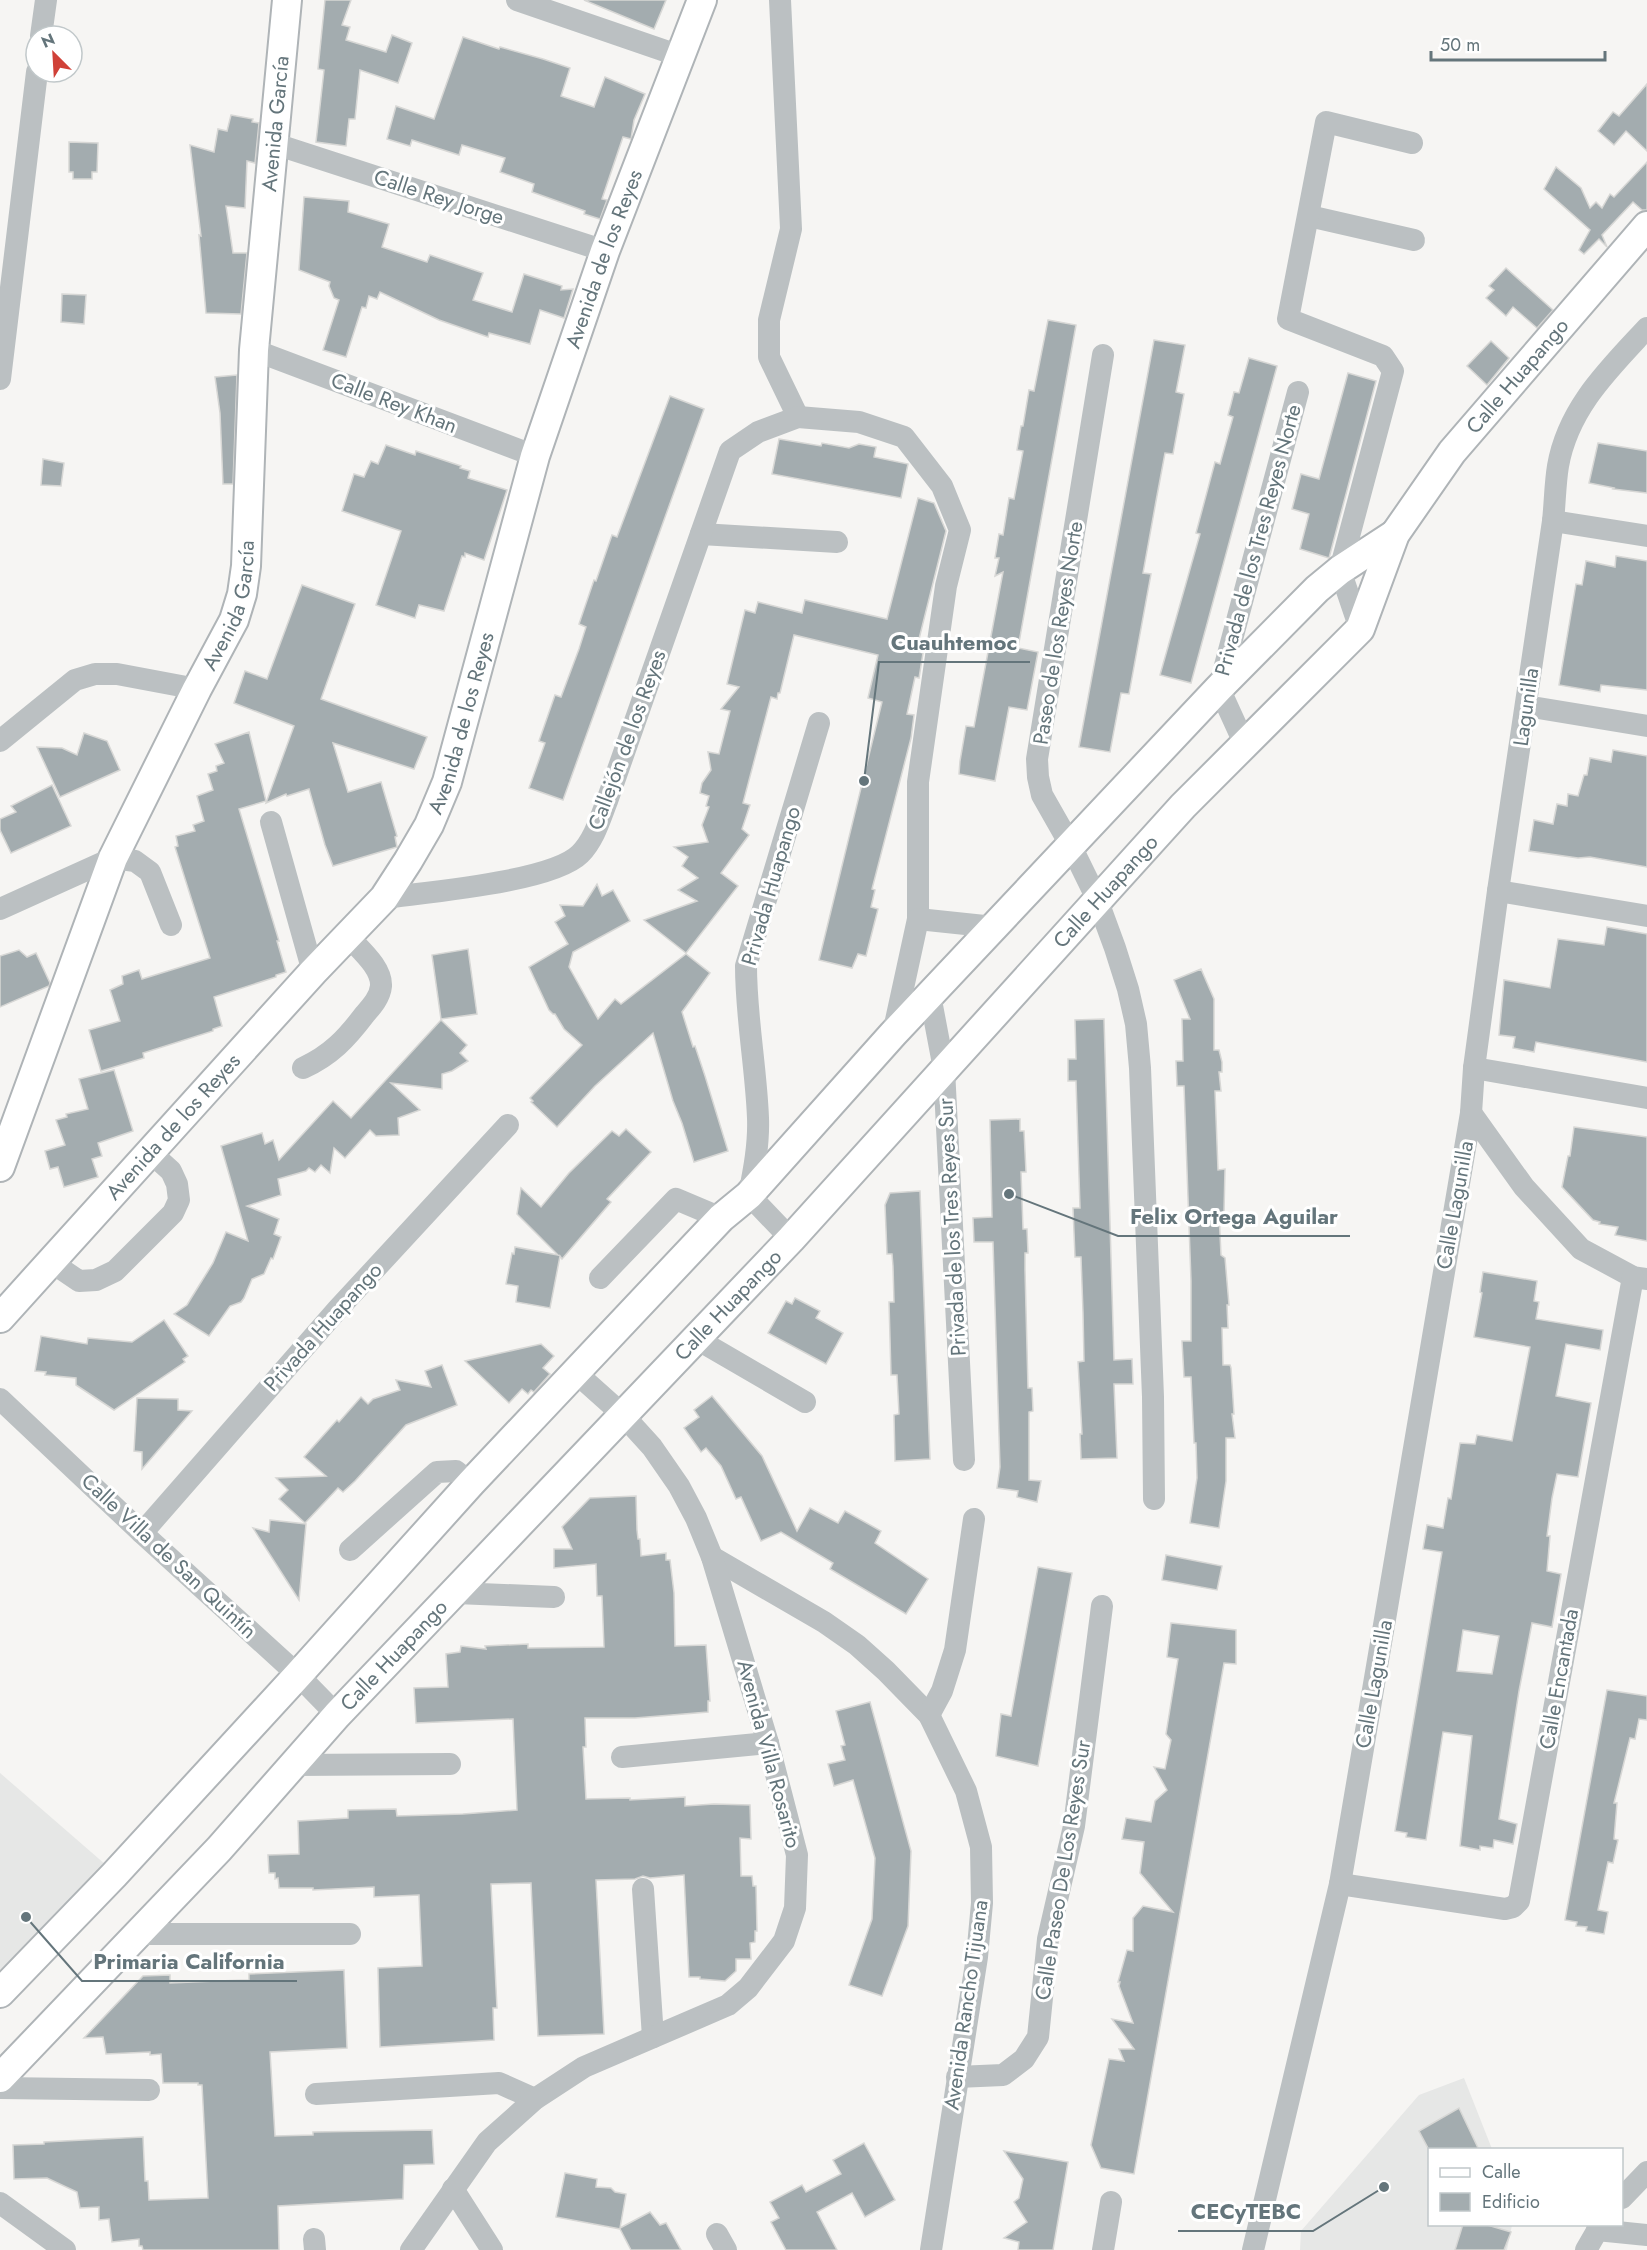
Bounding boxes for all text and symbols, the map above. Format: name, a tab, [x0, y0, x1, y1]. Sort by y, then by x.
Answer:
north arrow	[24, 24, 84, 84]
scale bar	[1431, 24, 1605, 62]
text: N	[38, 28, 59, 54]
text: 50 m	[1440, 32, 1480, 58]
street label: Avenida García	[254, 54, 297, 193]
street label: Calle Rey Jorge	[370, 162, 508, 232]
street label: Avenida de los Reyes	[558, 165, 650, 352]
street label: Calle Huapango	[1459, 312, 1576, 440]
street label: Calle Rey Khan	[327, 365, 461, 441]
street label: Privada de los Tres Reyes Norte	[1207, 401, 1309, 679]
street label: Paseo de los Reyes Norte	[1026, 519, 1090, 747]
street label: Avenida García	[195, 540, 262, 676]
callout: Cuauhtemoc	[879, 622, 1030, 662]
text: Cuauhtemoc	[891, 626, 1017, 658]
street label: Avenida de los Reyes	[420, 629, 502, 819]
street label: Callejón de los Reyes	[580, 646, 674, 834]
street label: Lagunilla	[1506, 666, 1546, 748]
street label: Privada Huapango	[734, 803, 808, 969]
street label: Calle Huapango	[1046, 828, 1165, 955]
street label: Avenida de los Reyes	[99, 1047, 247, 1207]
street label: Privada de los Tres Reyes Sur	[930, 1096, 974, 1357]
street label: Calle Lagunilla	[1429, 1138, 1481, 1272]
callout: Felix Ortega Aguilar	[1118, 1196, 1350, 1236]
text: Felix Ortega Aguilar	[1130, 1200, 1338, 1232]
street label: Calle Huapango	[667, 1243, 789, 1367]
street label: Privada Huapango	[257, 1256, 389, 1398]
street label: Calle Villa de San Quintín	[75, 1466, 263, 1646]
street label: Calle Huapango	[333, 1593, 455, 1718]
street label: Calle Encantada	[1532, 1606, 1586, 1752]
street label: Calle Lagunilla	[1348, 1617, 1400, 1751]
street label: Avenida Villa Rosarito	[729, 1657, 809, 1851]
street label: Calle Paseo De Los Reyes Sur	[1028, 1737, 1098, 2002]
street label: Avenida Rancho Tijuana	[936, 1898, 996, 2112]
callout: Primaria California	[82, 1941, 297, 1981]
text: Primaria California	[93, 1945, 285, 1977]
legend	[1428, 2148, 1623, 2226]
text: Calle	[1482, 2159, 1521, 2185]
text: Edificio	[1482, 2189, 1540, 2215]
callout: CECyTEBC	[1178, 2191, 1313, 2231]
text: CECyTEBC	[1191, 2195, 1301, 2227]

